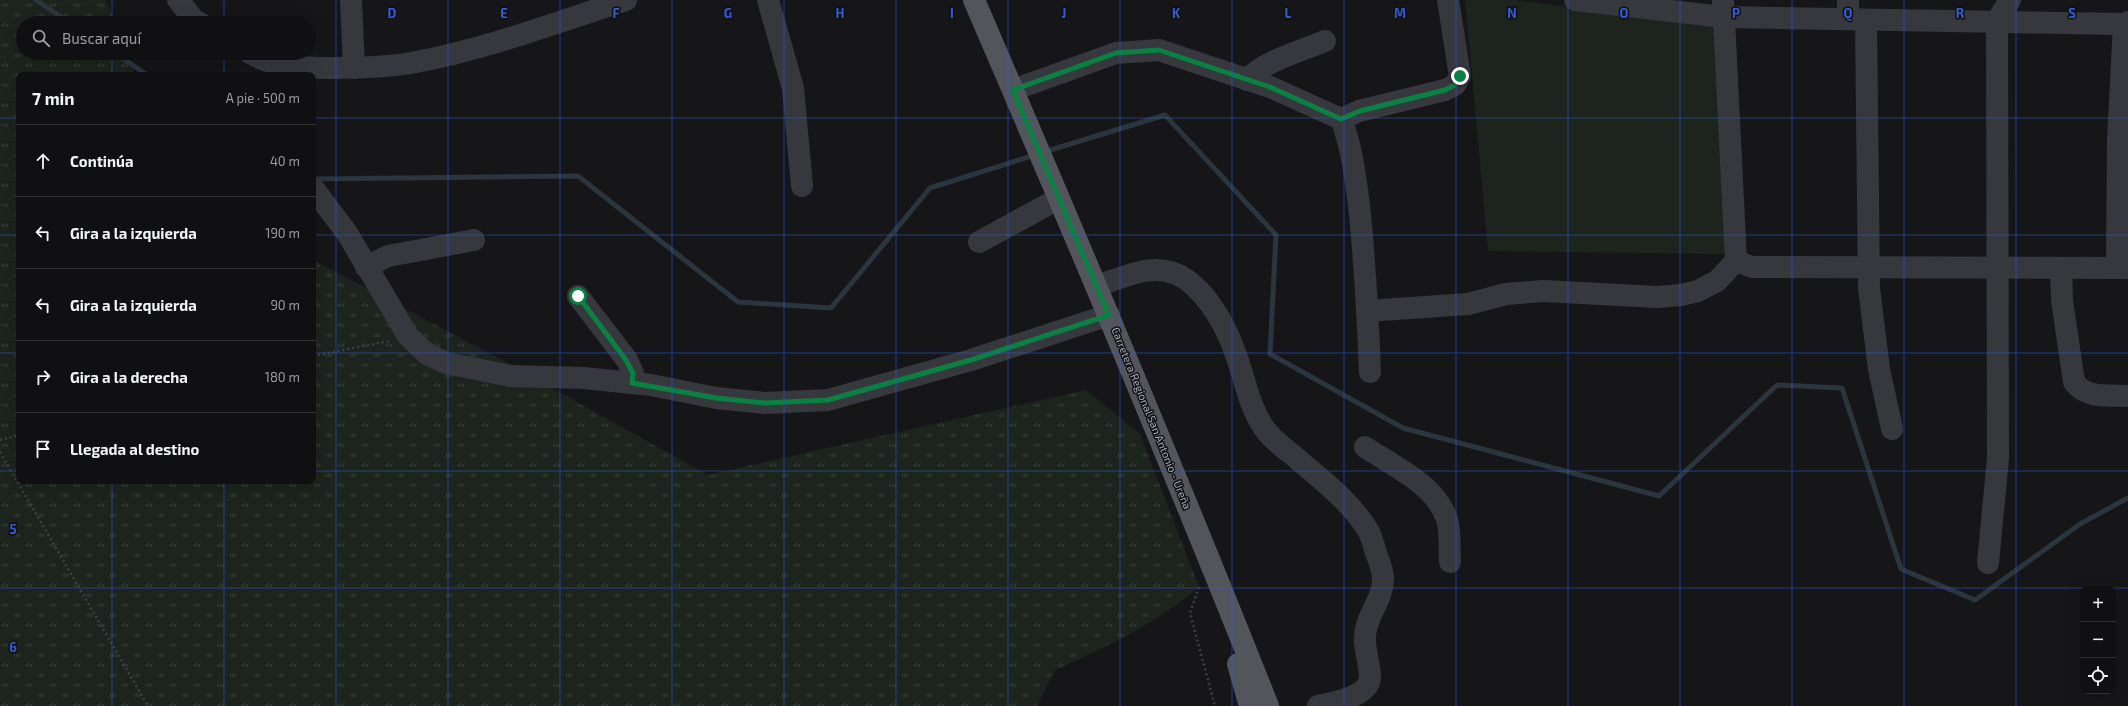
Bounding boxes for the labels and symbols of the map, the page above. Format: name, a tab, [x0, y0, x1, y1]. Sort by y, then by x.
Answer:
text: D	[388, 5, 397, 21]
text: E	[500, 5, 508, 21]
text: F	[612, 5, 620, 21]
text: G	[724, 5, 732, 21]
text: H	[836, 5, 845, 21]
text: I	[950, 5, 954, 21]
text: J	[1062, 5, 1066, 21]
text: K	[1172, 5, 1181, 21]
text: L	[1285, 5, 1292, 21]
text: M	[1394, 5, 1406, 21]
text: N	[1507, 5, 1517, 21]
text: O	[1620, 5, 1629, 21]
text: P	[1732, 5, 1740, 21]
text: Q	[1844, 5, 1853, 22]
text: R	[1956, 5, 1965, 21]
text: S	[2068, 5, 2076, 21]
route end	[1451, 67, 1469, 85]
route start	[569, 287, 587, 305]
street label: Carretera Regional San Antonio - Ureña	[1109, 325, 1195, 511]
text: 5	[9, 521, 17, 537]
text: 6	[9, 639, 17, 655]

